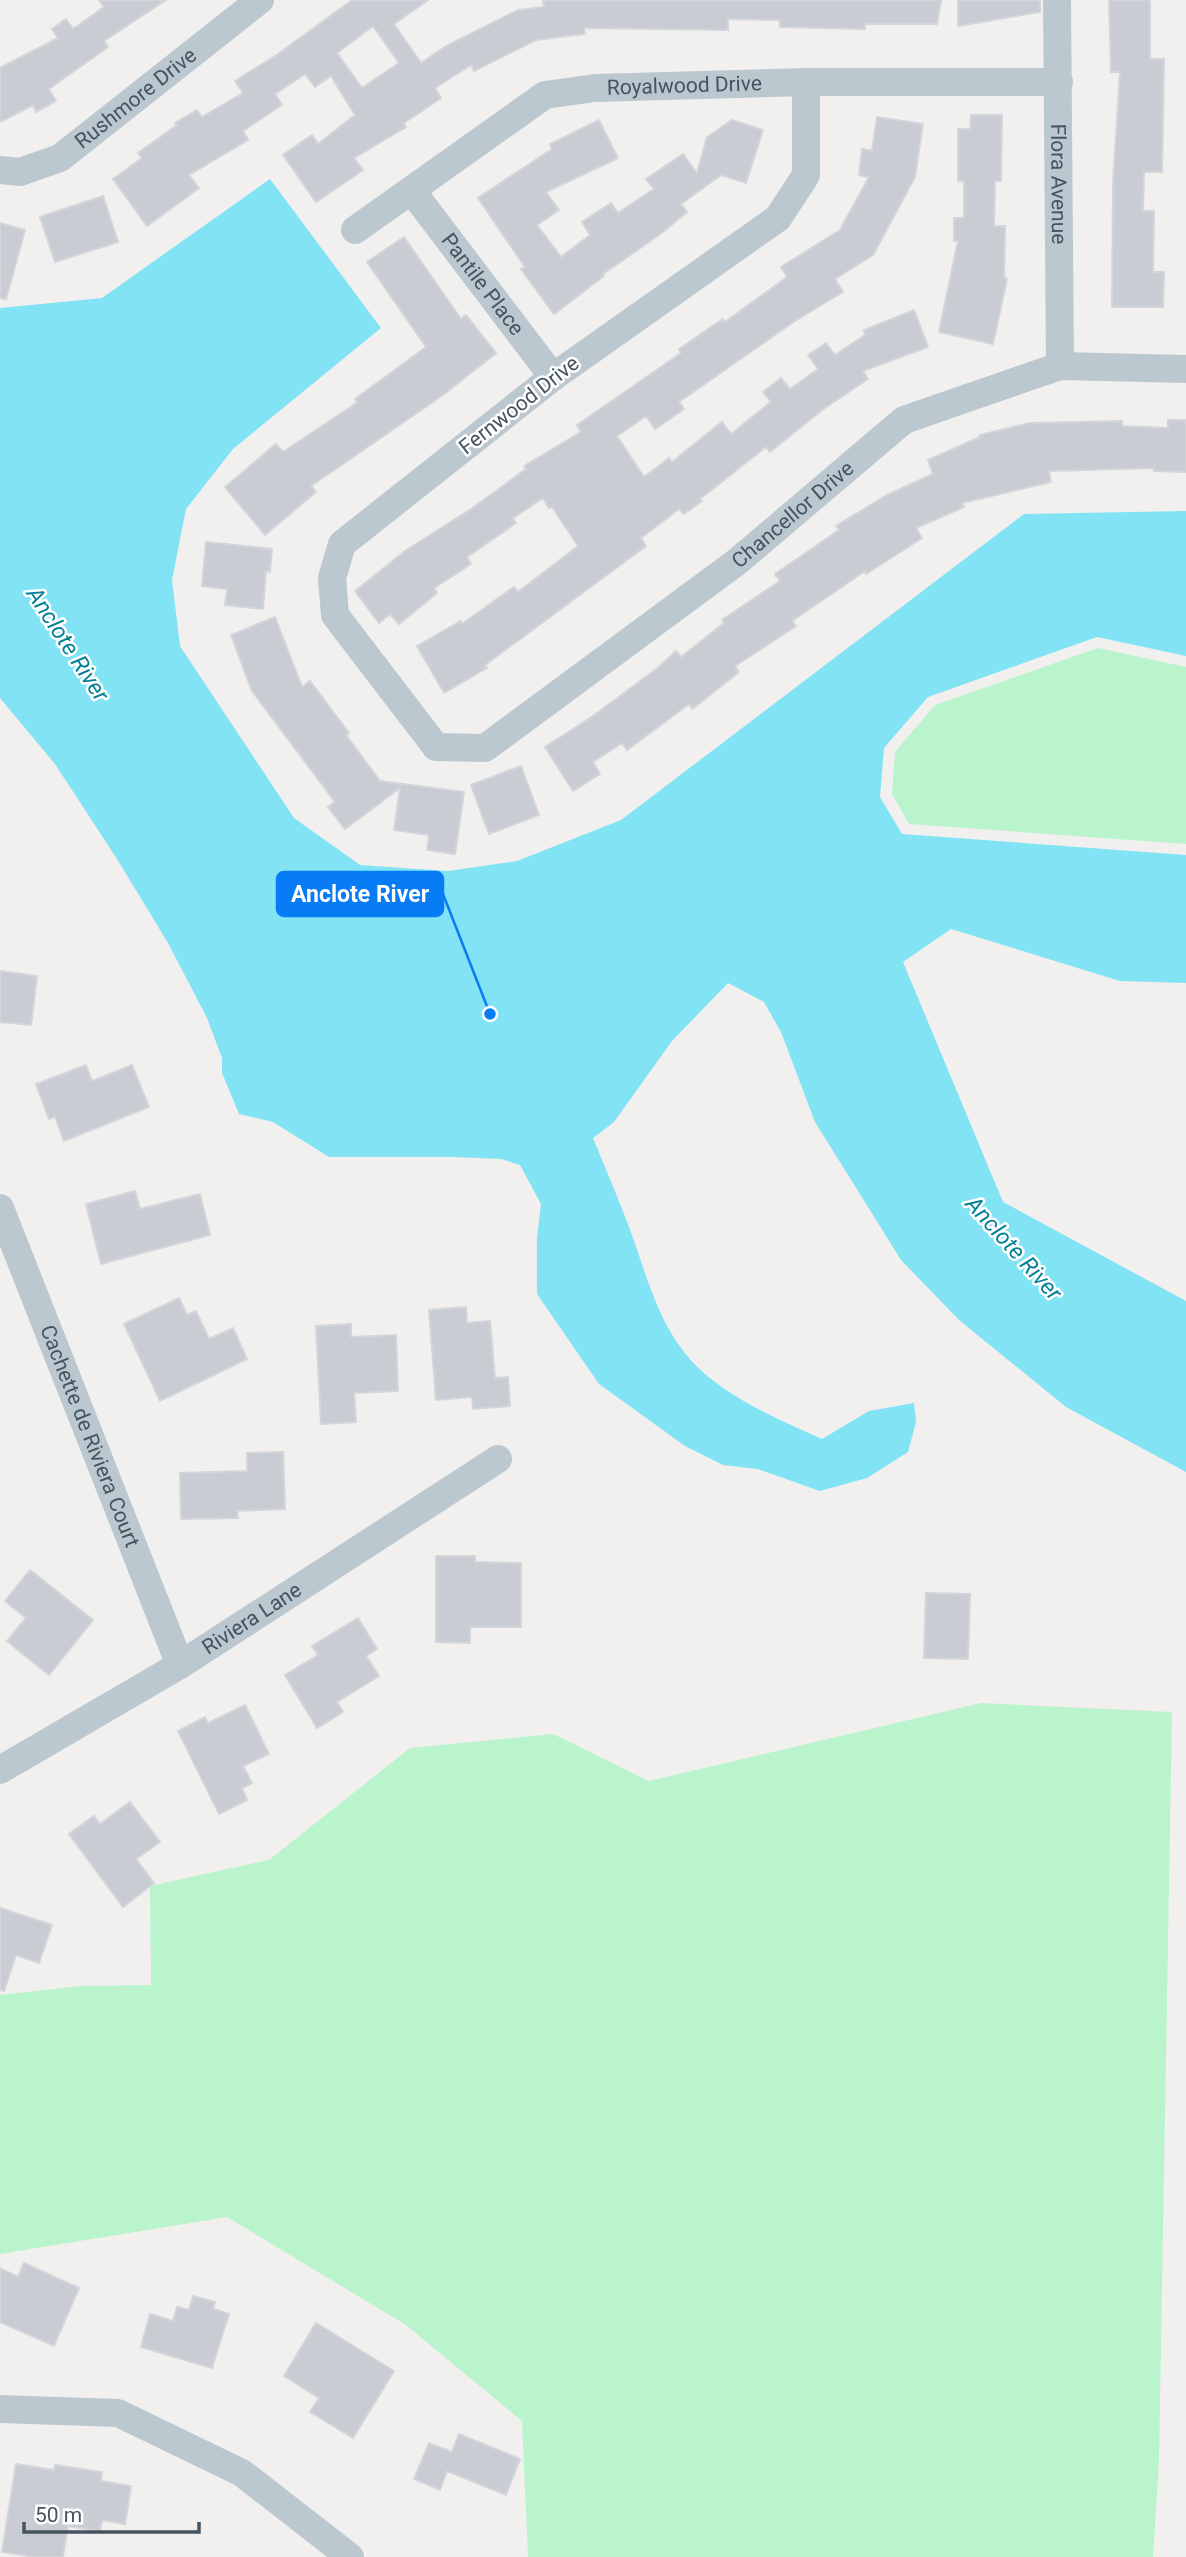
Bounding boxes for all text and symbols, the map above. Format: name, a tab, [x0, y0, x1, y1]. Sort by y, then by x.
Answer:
street label: Rushmore Drive	[70, 43, 201, 153]
street label: Royalwood Drive	[607, 71, 762, 100]
street label: Flora Avenue	[1046, 124, 1071, 244]
street label: Pantile Place	[436, 229, 529, 340]
street label: Fernwood Drive	[454, 351, 584, 459]
street label: Chancellor Drive	[727, 456, 858, 573]
water label: Anclote River	[20, 581, 115, 708]
callout: Anclote River	[277, 872, 443, 916]
text: Anclote River	[291, 881, 430, 908]
water label: Anclote River	[959, 1190, 1068, 1307]
street label: Cachette de Riviera Court	[35, 1321, 144, 1551]
street label: Riviera Lane	[198, 1578, 306, 1659]
scale bar	[24, 2490, 200, 2534]
text: 50 m	[35, 2503, 82, 2527]

